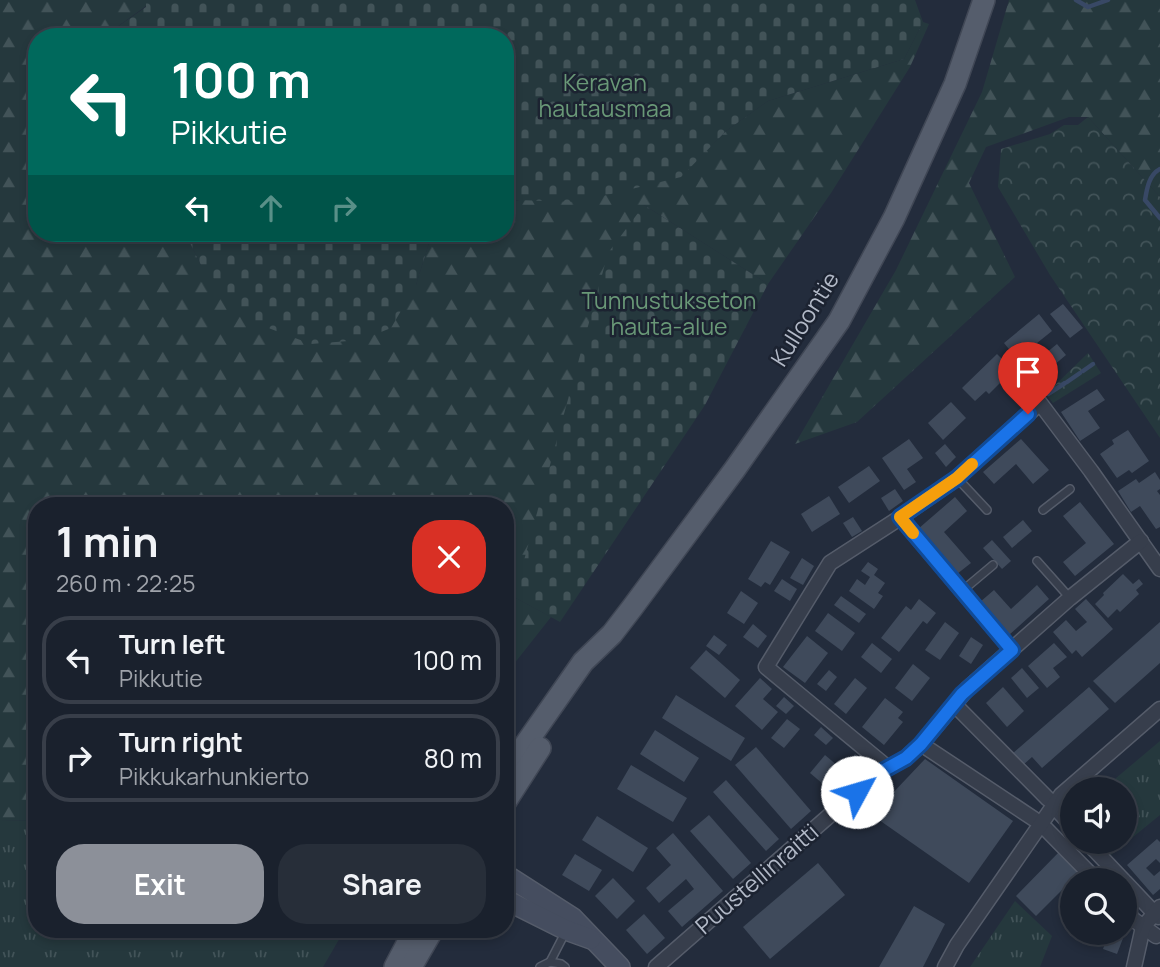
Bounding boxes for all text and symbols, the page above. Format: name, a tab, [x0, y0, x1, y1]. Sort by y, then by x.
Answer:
text: 100 m	[171, 46, 311, 113]
icon: left	[56, 56, 147, 147]
park label: Keravan hautausmaa	[539, 66, 671, 124]
text: Pikkutie	[171, 110, 288, 154]
icon: left	[179, 189, 217, 227]
icon: ahead	[252, 189, 290, 227]
icon: right	[325, 189, 363, 227]
street label: Kulloontie	[762, 265, 846, 372]
park label: Tunnustukseton hauta-alue	[582, 284, 756, 342]
pin	[998, 342, 1058, 414]
icon: arrive	[1009, 353, 1047, 391]
text: 1 min	[56, 512, 159, 570]
button: close	[412, 520, 486, 594]
text: 260 m · 22:25	[56, 567, 195, 599]
text: Turn left	[119, 626, 226, 662]
icon: left	[60, 641, 98, 679]
text: 100 m	[413, 642, 482, 678]
text: Pikkutie	[119, 662, 203, 694]
text: Turn right	[119, 724, 243, 760]
icon: right	[60, 739, 98, 777]
text: 80 m	[424, 740, 482, 776]
position arrow	[820, 755, 894, 829]
text: Pikkukarhunkierto	[119, 760, 309, 792]
map controls	[1060, 777, 1137, 945]
button: sound	[1060, 777, 1137, 854]
street label: Puustellinraitti	[688, 816, 825, 941]
button: Exit	[56, 844, 264, 924]
button: Share	[278, 844, 486, 924]
button: search	[1060, 868, 1137, 945]

